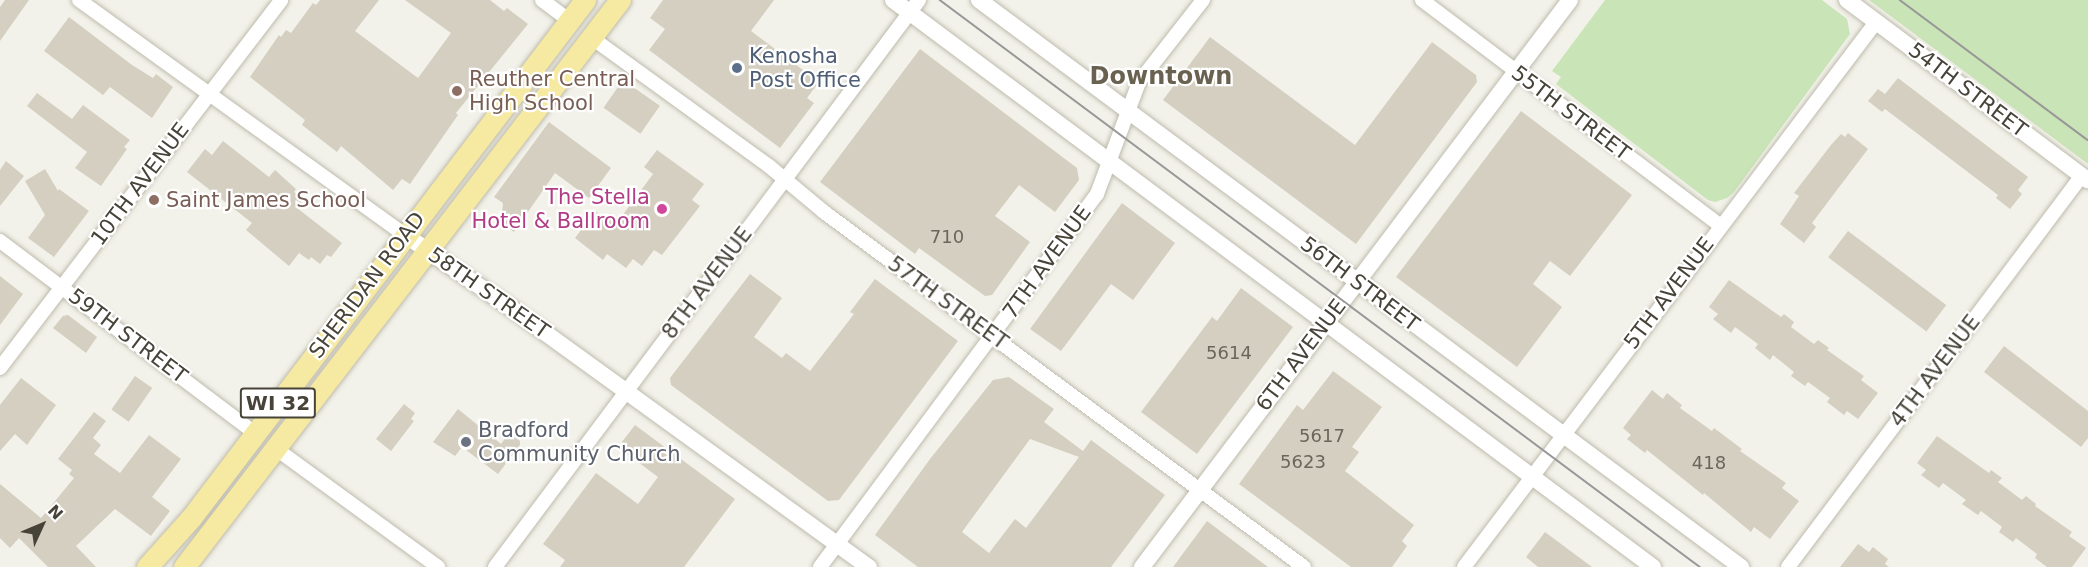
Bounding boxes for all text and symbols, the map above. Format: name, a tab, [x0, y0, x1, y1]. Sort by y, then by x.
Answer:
street label: 54TH STREET	[1904, 37, 2032, 143]
place label: Kenosha Post Office	[749, 43, 861, 93]
street label: 55TH STREET	[1507, 60, 1635, 166]
marker: Kenosha Post Office	[730, 61, 744, 75]
district label: Downtown	[1090, 63, 1232, 91]
place label: Reuther Central High School	[469, 66, 635, 116]
marker: Reuther Central High School	[450, 84, 464, 98]
street label: 10TH AVENUE	[86, 118, 194, 250]
place label: The Stella Hotel & Ballroom	[471, 184, 650, 234]
place label: Saint James School	[166, 187, 366, 213]
marker: Saint James School	[147, 193, 161, 207]
street label: 7TH AVENUE	[998, 201, 1096, 323]
marker: The Stella Hotel & Ballroom	[655, 202, 669, 216]
street label: SHERIDAN ROAD	[304, 207, 430, 363]
street label: 8TH AVENUE	[657, 222, 757, 344]
house number: 710	[930, 226, 964, 248]
street label: 56TH STREET	[1296, 231, 1424, 337]
street label: 5TH AVENUE	[1619, 232, 1719, 354]
street label: 58TH STREET	[424, 242, 554, 344]
street label: 57TH STREET	[883, 251, 1013, 355]
street label: 59TH STREET	[64, 283, 192, 389]
street label: 6TH AVENUE	[1251, 294, 1351, 416]
street label: 4TH AVENUE	[1885, 310, 1985, 432]
house number: 5614	[1206, 342, 1252, 364]
road number: WI 32	[239, 386, 317, 420]
place label: Bradford Community Church	[478, 417, 681, 467]
house number: 5617	[1299, 425, 1345, 447]
marker: Bradford Community Church	[459, 435, 473, 449]
house number: 5623	[1280, 451, 1326, 473]
house number: 418	[1692, 452, 1726, 474]
north arrow	[12, 495, 72, 555]
text: N	[44, 501, 67, 524]

